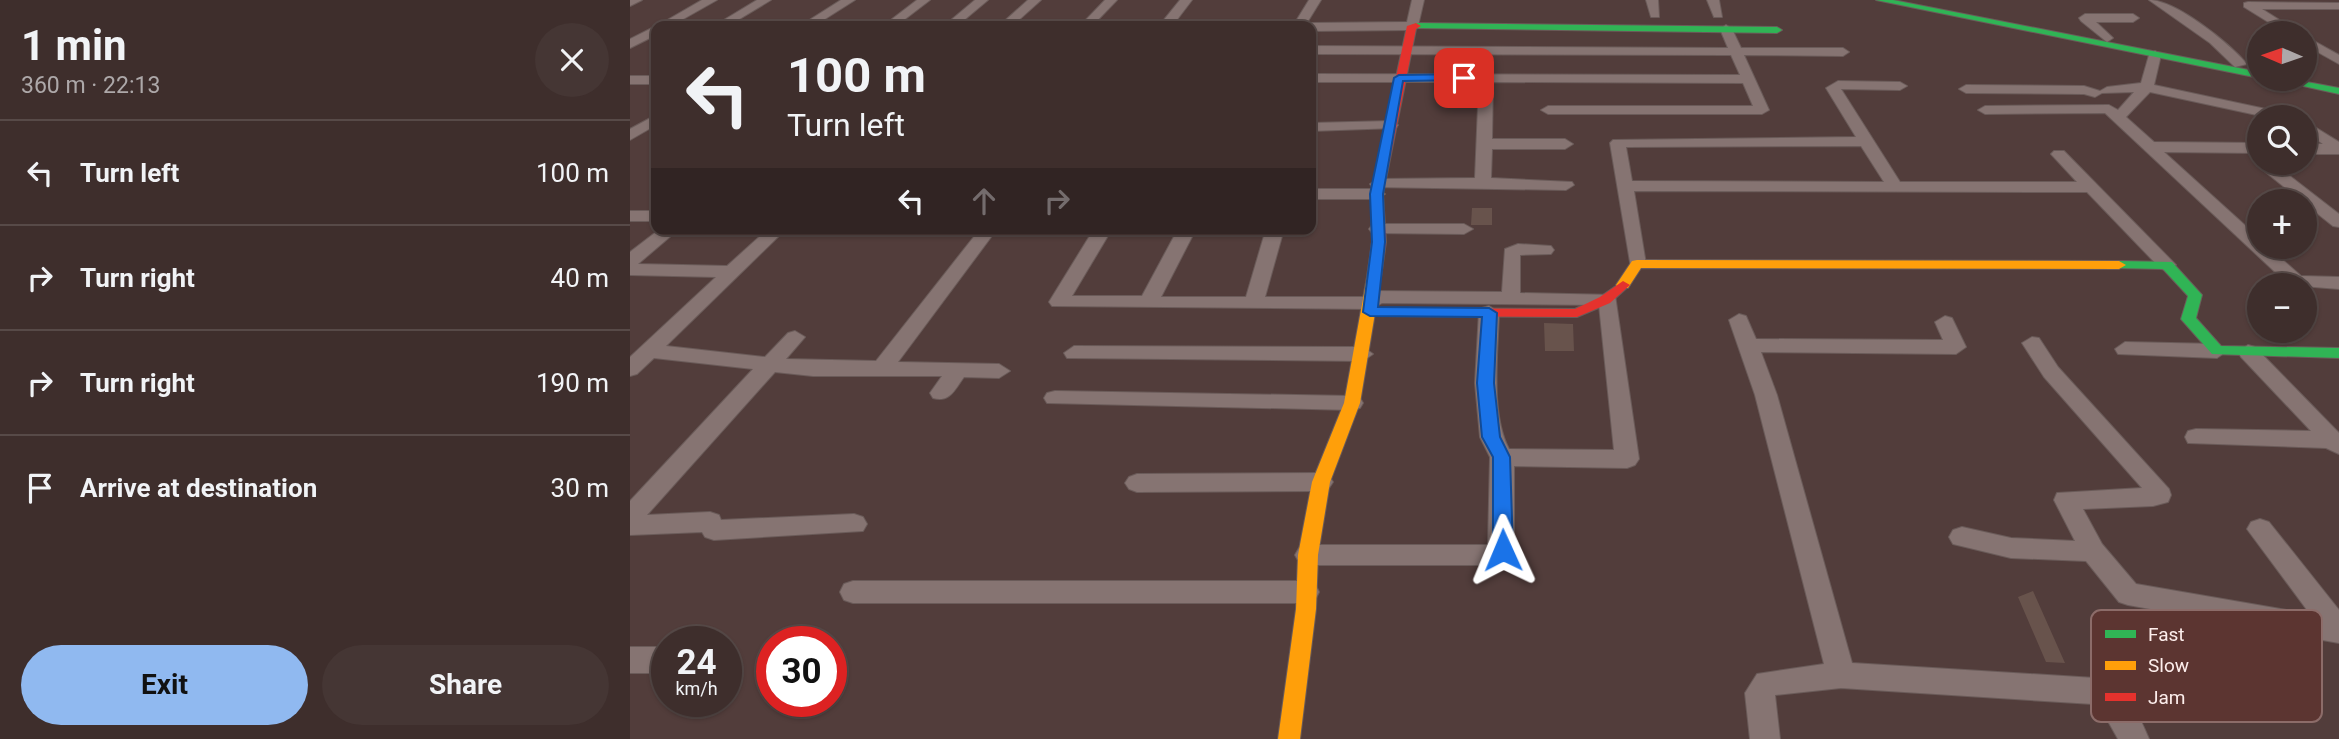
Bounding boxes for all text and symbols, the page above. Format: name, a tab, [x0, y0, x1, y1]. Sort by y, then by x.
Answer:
text: 1 min	[21, 21, 127, 70]
north arrow	[2247, 21, 2317, 91]
map controls	[2247, 21, 2317, 343]
button: close	[535, 23, 609, 97]
text: 100 m	[787, 47, 926, 104]
pin	[1434, 48, 1494, 108]
icon: left	[672, 49, 763, 140]
icon: arrive	[1445, 59, 1483, 97]
text: 360 m · 22:13	[21, 72, 160, 99]
button: search	[2247, 105, 2317, 175]
text: Turn left	[787, 106, 905, 144]
icon: left	[21, 154, 59, 192]
text: Turn left	[80, 158, 179, 188]
text: 100 m	[536, 158, 609, 188]
icon: left	[892, 182, 930, 220]
icon: ahead	[965, 182, 1003, 220]
icon: right	[1038, 182, 1076, 220]
button: +	[2247, 189, 2317, 259]
icon: right	[21, 259, 59, 297]
text: Turn right	[80, 263, 195, 293]
text: 40 m	[551, 263, 609, 293]
button: −	[2247, 273, 2317, 343]
icon: right	[21, 364, 59, 402]
text: Turn right	[80, 368, 195, 398]
text: 190 m	[536, 368, 609, 398]
icon: arrive	[21, 469, 59, 507]
text: Arrive at destination	[80, 473, 317, 503]
text: 30 m	[551, 473, 609, 503]
position arrow	[1466, 513, 1540, 587]
legend	[2091, 610, 2322, 722]
text: Fast	[2148, 623, 2185, 646]
speed limit sign: 30	[756, 626, 847, 717]
text: 24	[676, 642, 717, 683]
button: Exit	[21, 645, 308, 725]
button: Share	[322, 645, 609, 725]
text: Slow	[2148, 654, 2189, 677]
text: km/h	[675, 678, 718, 699]
text: Jam	[2148, 686, 2185, 709]

